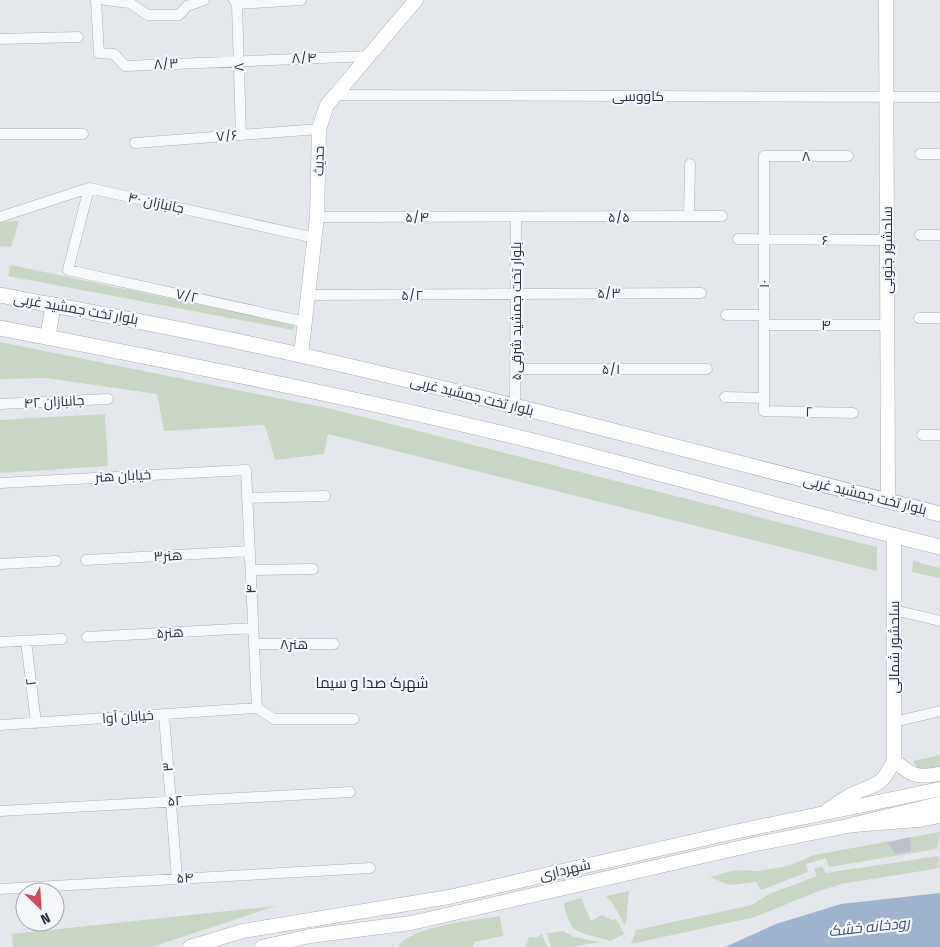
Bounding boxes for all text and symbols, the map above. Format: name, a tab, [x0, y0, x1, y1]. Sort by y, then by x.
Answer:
street label: ۸/۴	[291, 49, 317, 67]
street label: ۸/۳	[153, 55, 179, 73]
street label: ۸	[230, 62, 248, 72]
street label: کاووسی	[612, 88, 664, 105]
street label: ۷/۶	[215, 127, 239, 145]
street label: حدیث	[310, 146, 328, 176]
street label: ۸	[802, 148, 811, 165]
street label: ۴۰ جانبازان	[126, 189, 186, 217]
street label: سلحشور جنوبی	[879, 206, 896, 294]
street label: ۵/۴	[405, 209, 429, 226]
street label: ۵/۵	[608, 209, 630, 226]
street label: ۶	[822, 232, 828, 249]
street label: بلوار تخت جمشید شرقی۵	[508, 241, 525, 381]
street label: ۱۰	[756, 280, 773, 288]
street label: ۷/۲	[174, 285, 200, 307]
street label: ۵/۳	[597, 285, 621, 302]
street label: ۵/۲	[401, 287, 423, 304]
street label: بلوار تخت جمشید غربی	[12, 290, 140, 328]
street label: ۴	[821, 317, 831, 334]
street label: ۵/۱	[602, 361, 620, 378]
street label: بلوار تخت جمشید غربی	[409, 372, 535, 420]
street label: ۴۲ جانبازان	[23, 392, 85, 412]
street label: ۲	[805, 403, 813, 421]
street label: خیابان هنر	[94, 466, 151, 486]
street label: بلوار تخت جمشید غربی	[802, 471, 928, 519]
street label: هنر۳	[153, 547, 183, 565]
street label: ۴	[242, 584, 260, 594]
street label: سلحشور شمالی	[886, 601, 903, 693]
street label: هنر۵	[156, 624, 184, 642]
street label: هنر۸	[280, 636, 308, 653]
district label: شهرک صدا و سیما	[315, 674, 429, 693]
street label: ۲	[22, 677, 40, 687]
street label: خیابان آوا	[102, 707, 154, 727]
street label: ۳	[159, 762, 177, 772]
street label: ۵۲	[167, 792, 183, 810]
street label: شهرداری	[538, 856, 592, 884]
street label: ۵۴	[176, 869, 194, 887]
north arrow	[15, 882, 65, 932]
text: N	[38, 909, 53, 928]
water label: رودخانه خشک	[827, 914, 912, 940]

